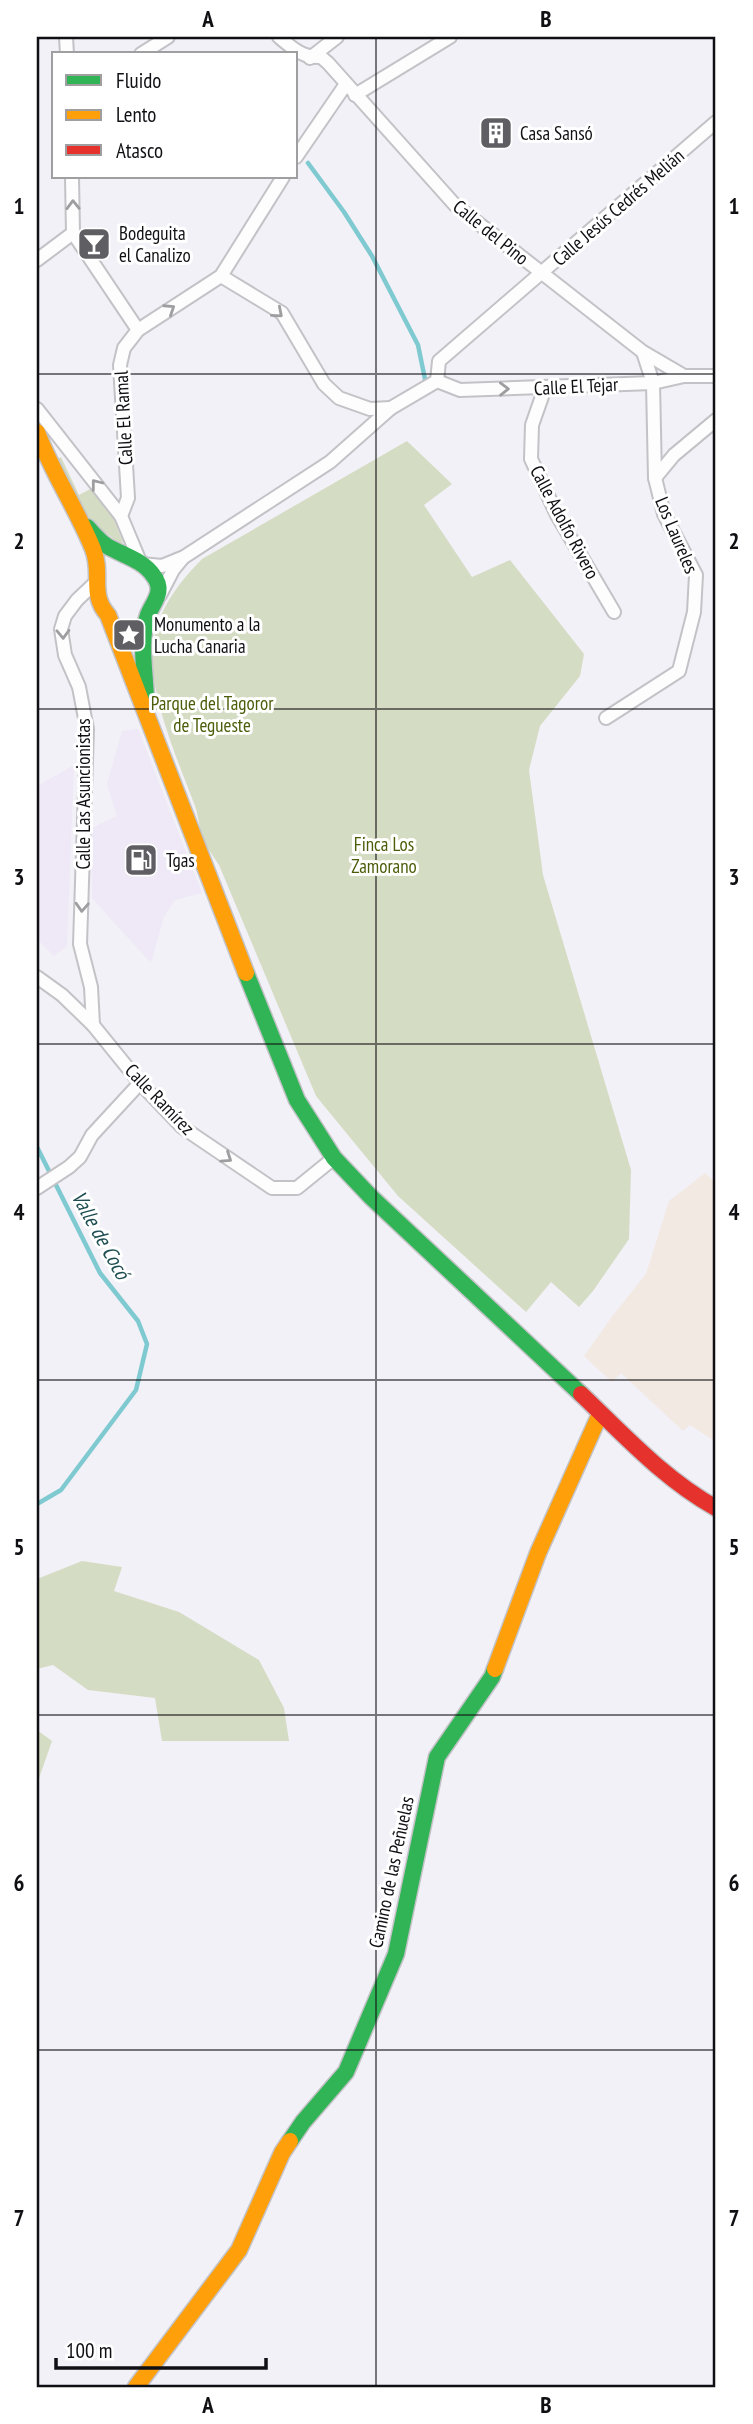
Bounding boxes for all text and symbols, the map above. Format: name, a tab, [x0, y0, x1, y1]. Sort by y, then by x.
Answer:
text: A	[201, 4, 214, 33]
text: B	[540, 4, 552, 33]
legend	[52, 52, 298, 178]
text: Fluido	[116, 67, 161, 94]
text: Lento	[116, 101, 156, 128]
building icon: Casa Sansó	[477, 114, 515, 152]
place label: Casa Sansó	[520, 121, 593, 145]
text: Atasco	[116, 137, 163, 164]
street label: Calle Jesús Cedrés Melián	[547, 143, 689, 271]
text: 1	[14, 191, 25, 220]
text: 1	[729, 191, 740, 220]
street label: Calle del Pino	[448, 194, 534, 270]
one-way arrow	[65, 199, 80, 210]
place label: Bodeguita el Canalizo	[119, 221, 191, 267]
bar icon: Bodeguita el Canalizo	[75, 225, 113, 263]
one-way arrow	[163, 304, 176, 317]
one-way arrow	[270, 305, 283, 317]
street label: Calle El Ramal	[109, 370, 137, 466]
street label: Calle El Tejar	[533, 372, 619, 400]
one-way arrow	[499, 382, 510, 397]
street label: Calle Adolfo Rivero	[525, 461, 605, 583]
one-way arrow	[92, 480, 105, 492]
street label: Los Laureles	[650, 493, 704, 577]
text: 2	[14, 526, 25, 555]
text: 2	[729, 526, 740, 555]
place label: Monumento a la Lucha Canaria	[154, 612, 260, 658]
place icon: Monumento a la Lucha Canaria	[110, 616, 148, 654]
one-way arrow	[56, 629, 71, 640]
park label: Parque del Tagoror de Tegueste	[151, 691, 274, 737]
street label: Calle Las Asuncionistas	[71, 718, 95, 870]
park label: Finca Los Zamorano	[351, 832, 417, 878]
fuel station icon: Tgas	[122, 841, 160, 879]
place label: Tgas	[166, 848, 195, 872]
text: 3	[14, 862, 25, 891]
text: 3	[729, 862, 740, 891]
one-way arrow	[75, 901, 90, 912]
street label: Calle Ramírez	[120, 1058, 200, 1140]
one-way arrow	[219, 1150, 232, 1162]
water label: Valle de Cocó	[66, 1186, 137, 1286]
text: 4	[14, 1197, 25, 1226]
text: 4	[729, 1197, 740, 1226]
text: 5	[14, 1532, 25, 1561]
text: 5	[729, 1532, 740, 1561]
street label: Camino de las Peñuelas	[363, 1794, 419, 1950]
text: 6	[14, 1868, 25, 1897]
text: 6	[729, 1868, 740, 1897]
text: 7	[14, 2203, 25, 2232]
text: 7	[729, 2203, 740, 2232]
scale bar	[56, 2326, 266, 2370]
text: 100 m	[66, 2337, 112, 2364]
text: A	[201, 2390, 214, 2419]
text: B	[540, 2390, 552, 2419]

